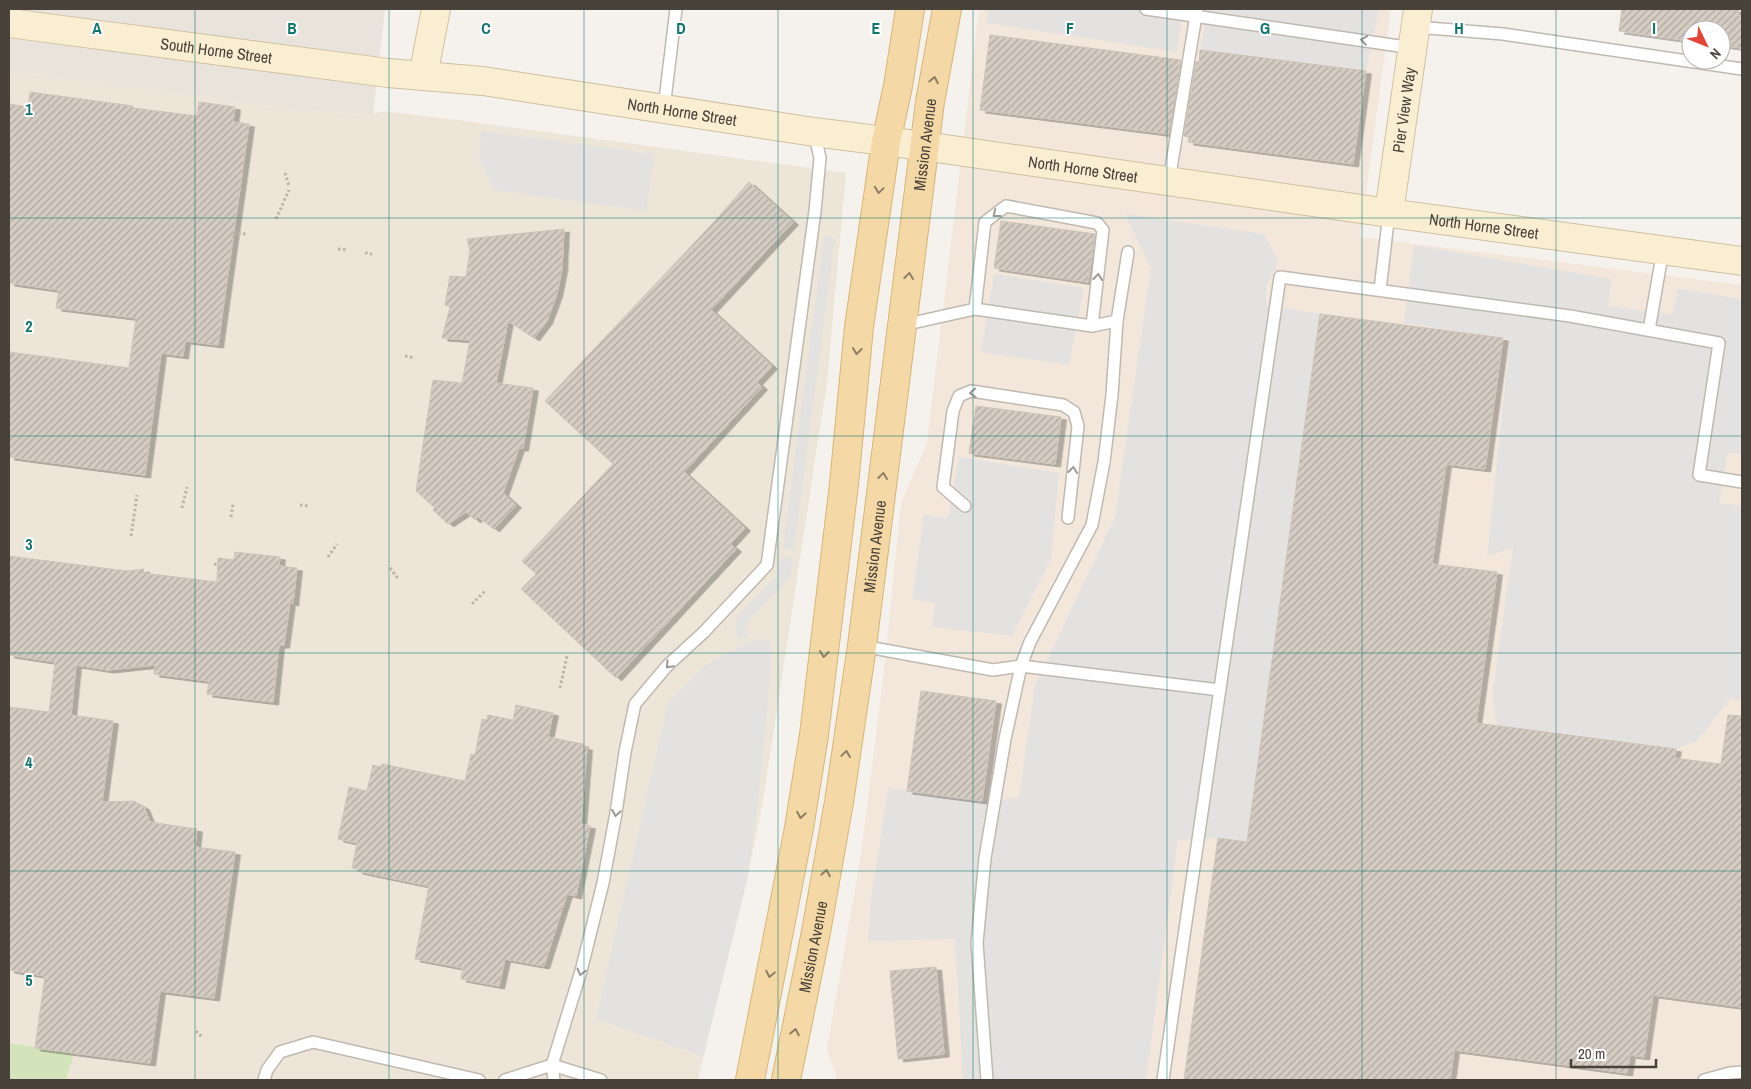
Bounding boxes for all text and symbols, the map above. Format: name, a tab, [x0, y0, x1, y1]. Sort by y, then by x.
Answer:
text: A	[92, 17, 102, 39]
text: B	[287, 17, 297, 39]
text: C	[481, 17, 491, 39]
text: D	[676, 17, 686, 39]
text: E	[872, 17, 881, 39]
text: F	[1066, 17, 1074, 39]
text: G	[1260, 17, 1270, 39]
text: H	[1454, 17, 1464, 39]
text: I	[1652, 17, 1656, 39]
north arrow	[1681, 20, 1731, 70]
street label: South Horne Street	[159, 32, 274, 69]
one-way arrow	[1360, 36, 1369, 46]
text: N	[1706, 45, 1725, 63]
street label: Pier View Way	[1387, 65, 1421, 154]
one-way arrow	[929, 76, 939, 85]
street label: North Horne Street	[626, 92, 739, 131]
street label: Mission Avenue	[908, 97, 941, 192]
text: 1	[25, 98, 33, 120]
street label: North Horne Street	[1027, 150, 1139, 188]
one-way arrow	[874, 186, 884, 195]
one-way arrow	[993, 208, 1002, 216]
street label: North Horne Street	[1428, 208, 1540, 244]
one-way arrow	[903, 272, 914, 280]
one-way arrow	[1092, 273, 1102, 282]
text: 2	[25, 315, 33, 337]
one-way arrow	[852, 348, 863, 356]
one-way arrow	[968, 388, 976, 399]
one-way arrow	[1067, 465, 1078, 473]
one-way arrow	[877, 472, 888, 480]
street label: Mission Avenue	[858, 499, 891, 594]
text: 3	[25, 533, 33, 555]
one-way arrow	[819, 650, 830, 658]
one-way arrow	[666, 659, 675, 668]
one-way arrow	[840, 750, 851, 758]
text: 4	[25, 751, 33, 773]
one-way arrow	[611, 810, 622, 818]
one-way arrow	[796, 811, 806, 819]
one-way arrow	[821, 869, 831, 877]
street label: Mission Avenue	[793, 899, 832, 995]
one-way arrow	[576, 967, 587, 976]
text: 5	[25, 969, 33, 991]
one-way arrow	[765, 970, 776, 979]
one-way arrow	[790, 1028, 800, 1037]
scale bar	[1571, 1036, 1656, 1068]
text: 20 m	[1578, 1043, 1605, 1064]

